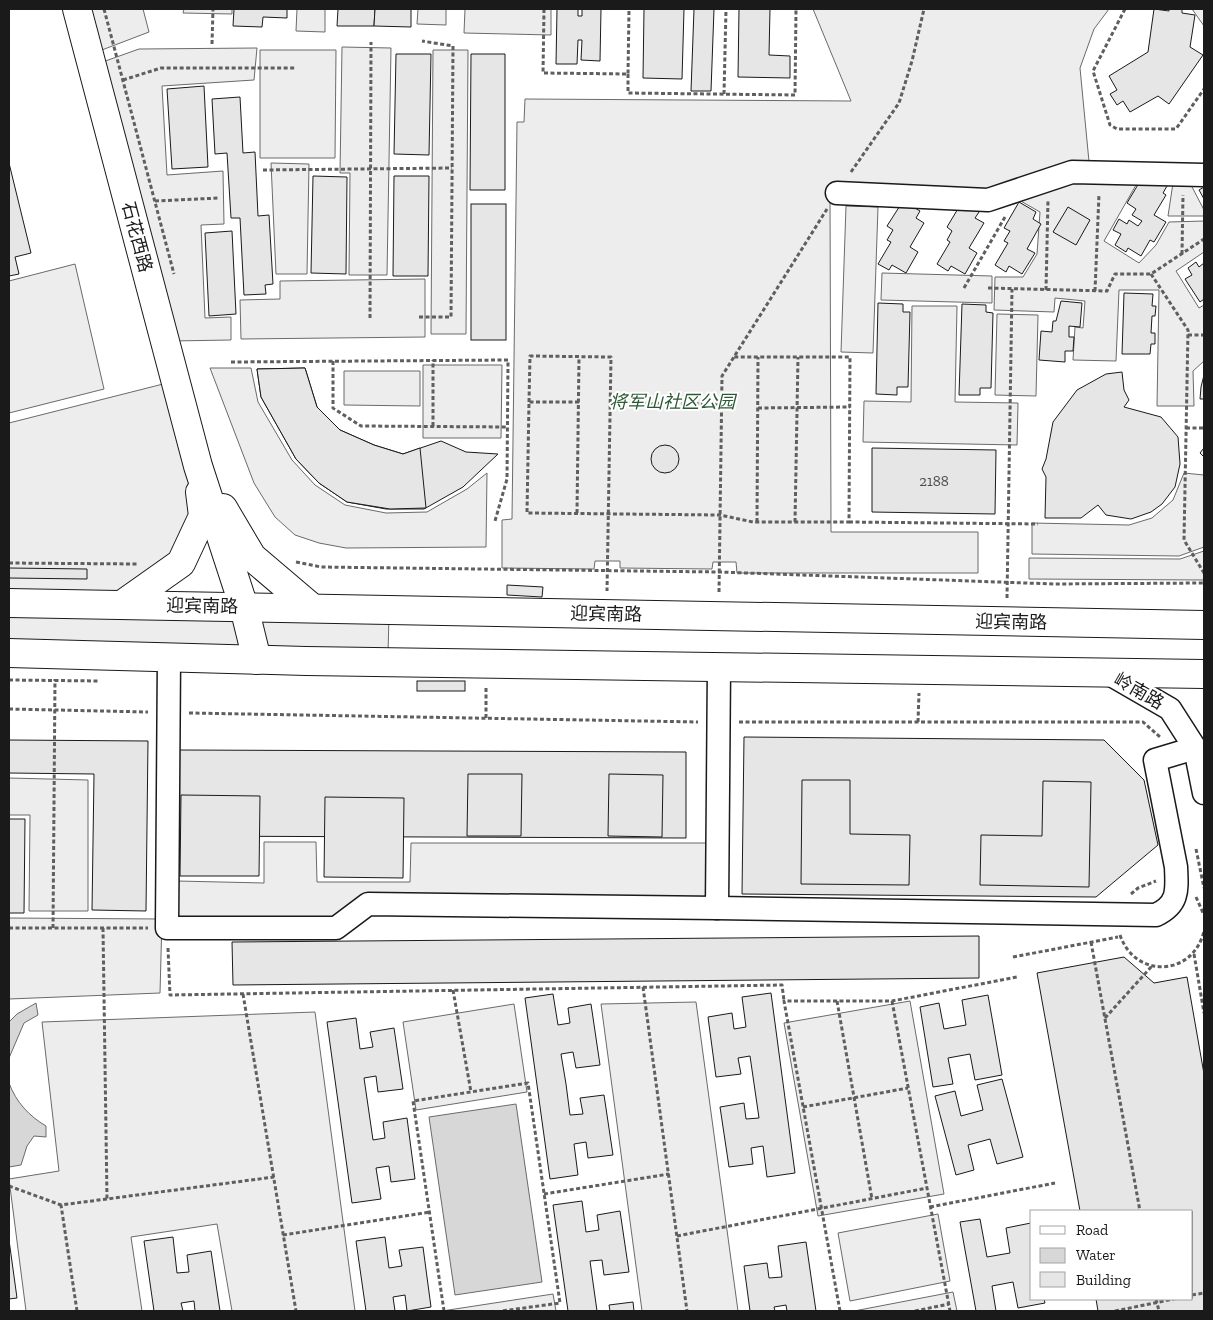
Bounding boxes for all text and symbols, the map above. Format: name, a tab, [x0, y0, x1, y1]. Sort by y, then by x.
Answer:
street label: 石花西路	[117, 199, 157, 275]
park label: 将军山社区公园	[609, 391, 738, 413]
house number: 2188	[919, 472, 949, 490]
street label: 迎宾南路	[166, 594, 238, 618]
street label: 迎宾南路	[570, 602, 642, 626]
street label: 迎宾南路	[975, 610, 1047, 634]
street label: 岭南路	[1110, 668, 1168, 714]
legend	[1030, 1210, 1193, 1300]
text: Road	[1076, 1221, 1109, 1239]
text: Water	[1076, 1246, 1116, 1264]
text: Building	[1076, 1271, 1131, 1289]

